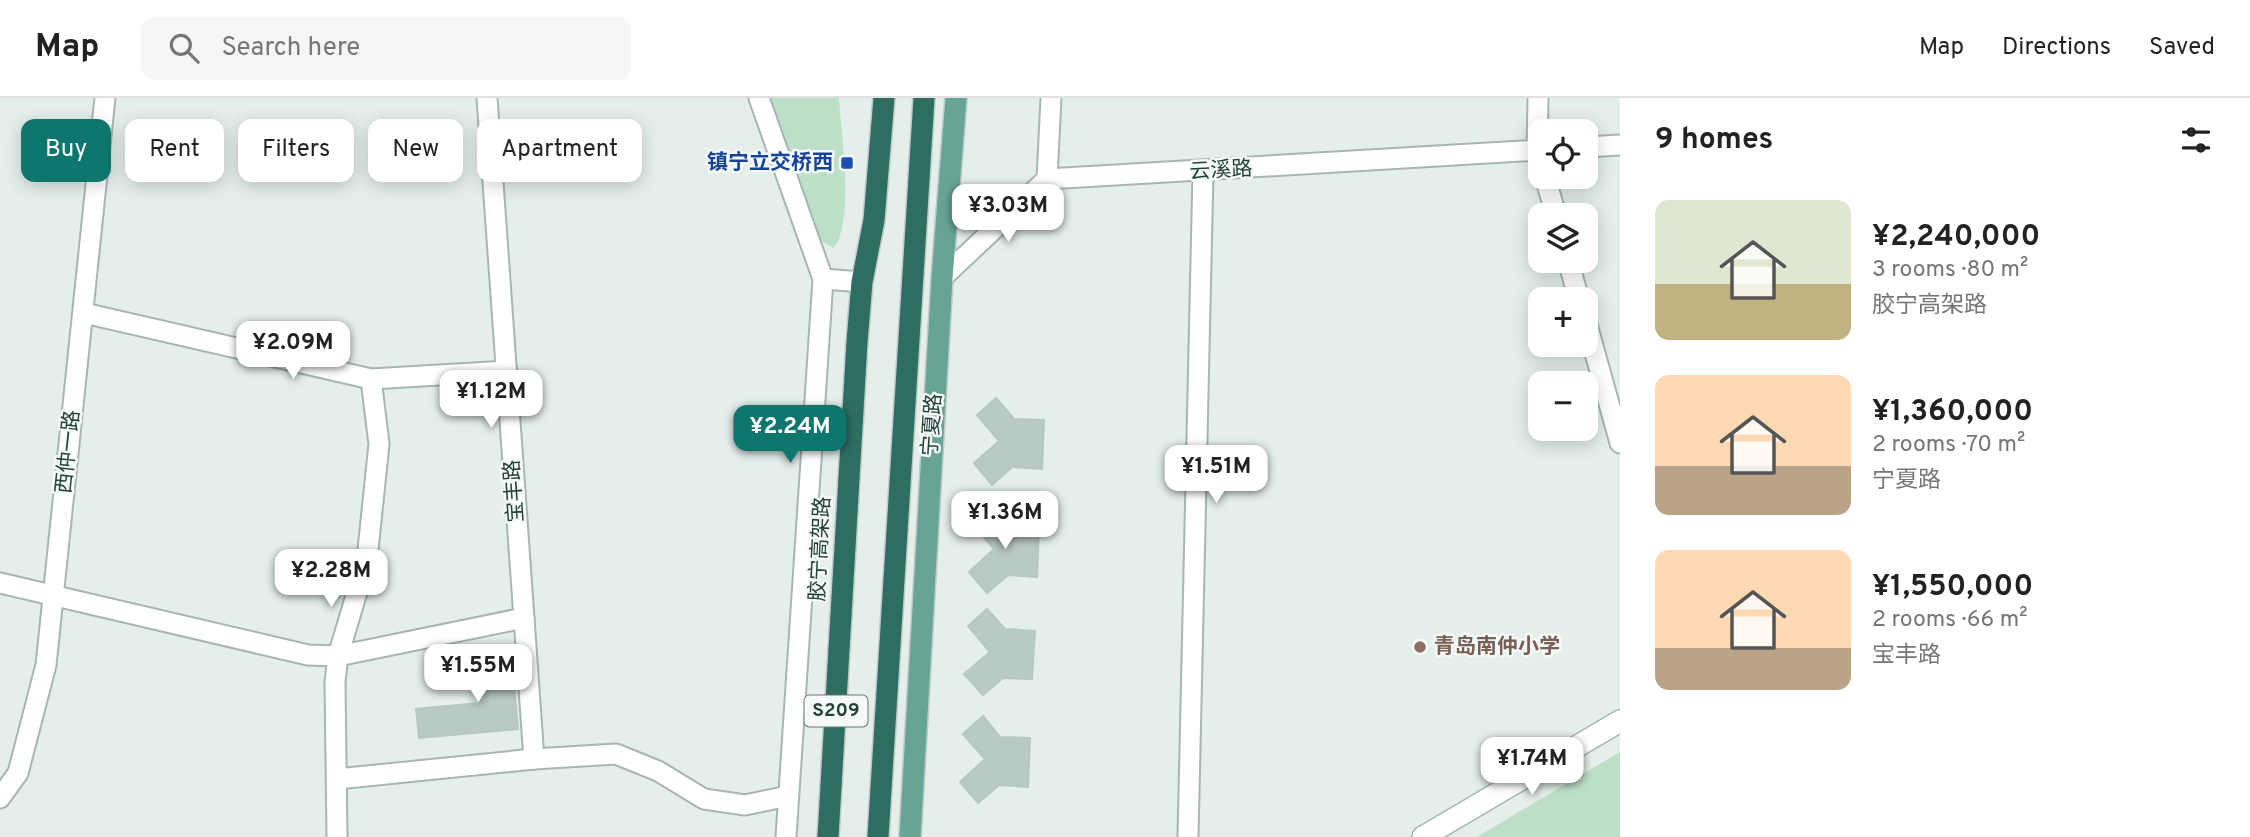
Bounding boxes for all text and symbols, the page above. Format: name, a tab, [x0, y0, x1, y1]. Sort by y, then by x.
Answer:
search box	[141, 17, 631, 80]
text: Map	[35, 27, 99, 69]
icon: search	[165, 29, 203, 67]
text: Search here	[221, 32, 360, 65]
text: Map	[1919, 33, 1964, 63]
text: Directions	[2002, 33, 2111, 63]
text: Saved	[2149, 33, 2215, 63]
chip: Buy	[21, 119, 111, 182]
chip: Rent	[125, 119, 224, 182]
chip: Filters	[238, 119, 354, 182]
chip: New	[368, 119, 463, 182]
chip: Apartment	[477, 119, 642, 182]
map controls	[1528, 119, 1598, 441]
button: locate	[1528, 119, 1598, 189]
icon: filters	[2177, 121, 2215, 159]
text: 9 homes	[1655, 122, 1773, 159]
place label: 镇宁立交桥西	[707, 150, 833, 177]
marker: 镇宁立交桥西	[839, 155, 855, 171]
street label: 云溪路	[1189, 156, 1253, 186]
pin: ¥3.03M	[951, 184, 1065, 244]
text: ¥3.03M	[968, 192, 1048, 221]
button: layers	[1528, 203, 1598, 273]
text: ¥2,240,000	[1872, 219, 2040, 256]
icon: home	[1711, 228, 1795, 312]
text: 3 rooms · 80 m²	[1872, 256, 2028, 285]
button: +	[1528, 287, 1598, 357]
text: 胶宁高架路	[1872, 292, 1987, 321]
pin: ¥2.09M	[236, 322, 350, 381]
text: ¥2.09M	[252, 329, 334, 358]
pin: ¥1.12M	[434, 370, 548, 430]
button: −	[1528, 371, 1598, 441]
text: ¥1.12M	[456, 378, 526, 407]
street label: 宁夏路	[917, 393, 949, 457]
text: ¥1,360,000	[1872, 394, 2033, 431]
icon: home	[1711, 403, 1795, 487]
pin: ¥2.24M	[733, 406, 847, 465]
street label: 西仲一路	[51, 409, 87, 495]
text: ¥2.24M	[749, 413, 831, 442]
text: 2 rooms · 70 m²	[1872, 431, 2025, 460]
pin: ¥1.51M	[1159, 446, 1273, 505]
text: ¥1.51M	[1181, 453, 1251, 482]
street label: 宝丰路	[499, 459, 531, 523]
text: 宁夏路	[1872, 467, 1941, 496]
pin: ¥1.36M	[948, 491, 1062, 551]
street label: 胶宁高架路	[805, 496, 837, 602]
text: ¥1.36M	[967, 499, 1043, 528]
pin: ¥2.28M	[274, 550, 388, 609]
text: ¥2.28M	[291, 557, 371, 586]
text: ¥1,550,000	[1872, 569, 2033, 606]
icon: home	[1711, 578, 1795, 662]
text: 2 rooms · 66 m²	[1872, 606, 2028, 635]
place label: 青岛南仲小学	[1434, 634, 1560, 661]
marker: 青岛南仲小学	[1412, 639, 1428, 655]
text: 宝丰路	[1872, 642, 1941, 671]
pin: ¥1.55M	[421, 644, 535, 704]
text: ¥1.55M	[440, 652, 516, 681]
road number: S209	[804, 696, 868, 726]
pin: ¥1.74M	[1475, 738, 1589, 797]
text: ¥1.74M	[1497, 745, 1567, 774]

